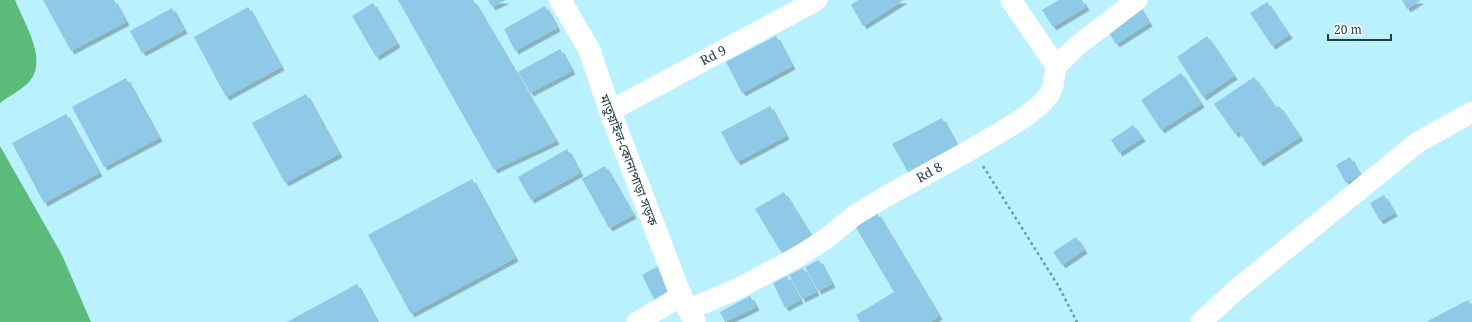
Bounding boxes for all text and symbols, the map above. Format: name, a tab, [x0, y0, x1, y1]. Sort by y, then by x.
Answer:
scale bar	[1328, 16, 1391, 42]
text: 20 m	[1334, 21, 1362, 38]
street label: Rd 9	[697, 41, 729, 69]
street label: মাতুয়াইল-কোনাপাড়া সড়ক	[595, 91, 663, 229]
street label: Rd 8	[913, 158, 945, 186]

